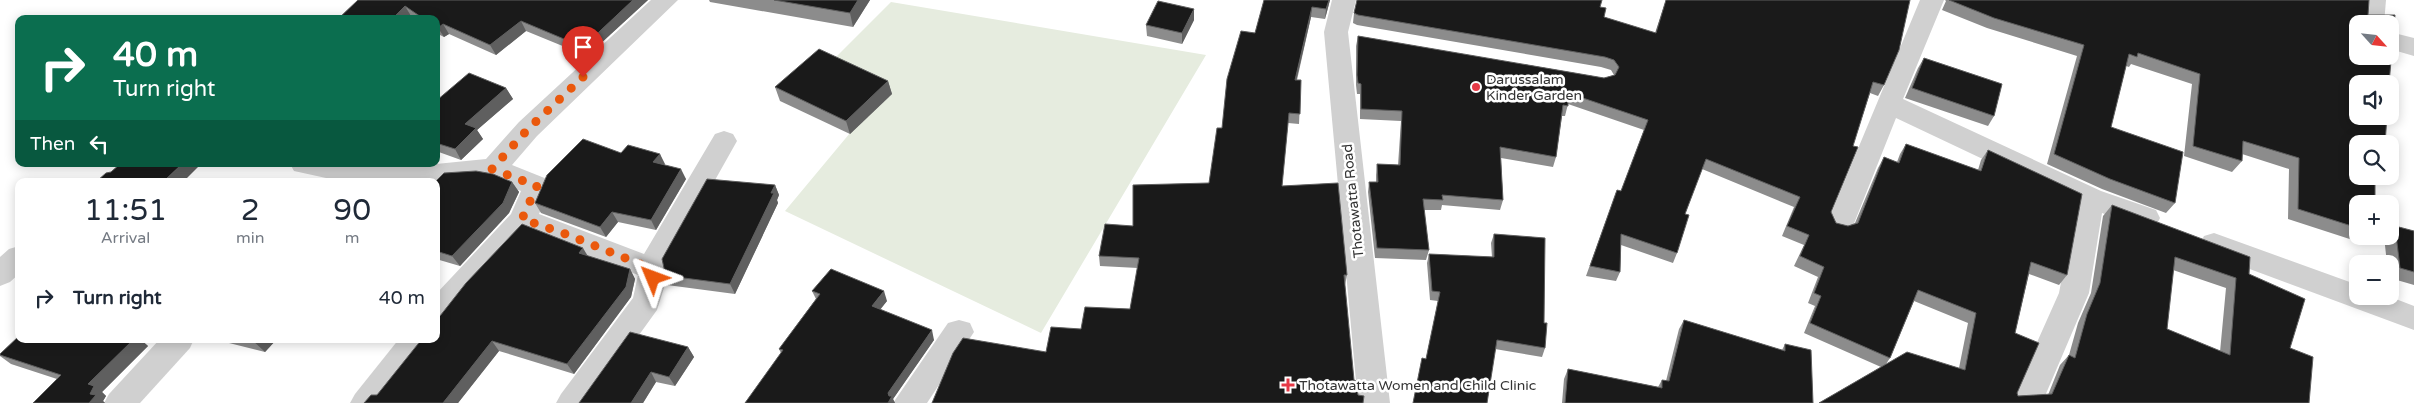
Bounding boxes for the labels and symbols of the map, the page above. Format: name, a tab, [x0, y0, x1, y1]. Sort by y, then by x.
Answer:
north arrow	[2349, 15, 2399, 65]
pin	[562, 26, 604, 77]
place label: Darussalam Kinder Garden	[1486, 71, 1582, 104]
marker: Darussalam Kinder Garden	[1470, 81, 1482, 93]
street label: Thotawatta Road	[1339, 143, 1367, 259]
position arrow	[626, 251, 678, 303]
place label: Thotawatta Women and Child Clinic	[1299, 377, 1536, 394]
marker: Thotawatta Women and Child Clinic	[1281, 378, 1295, 392]

